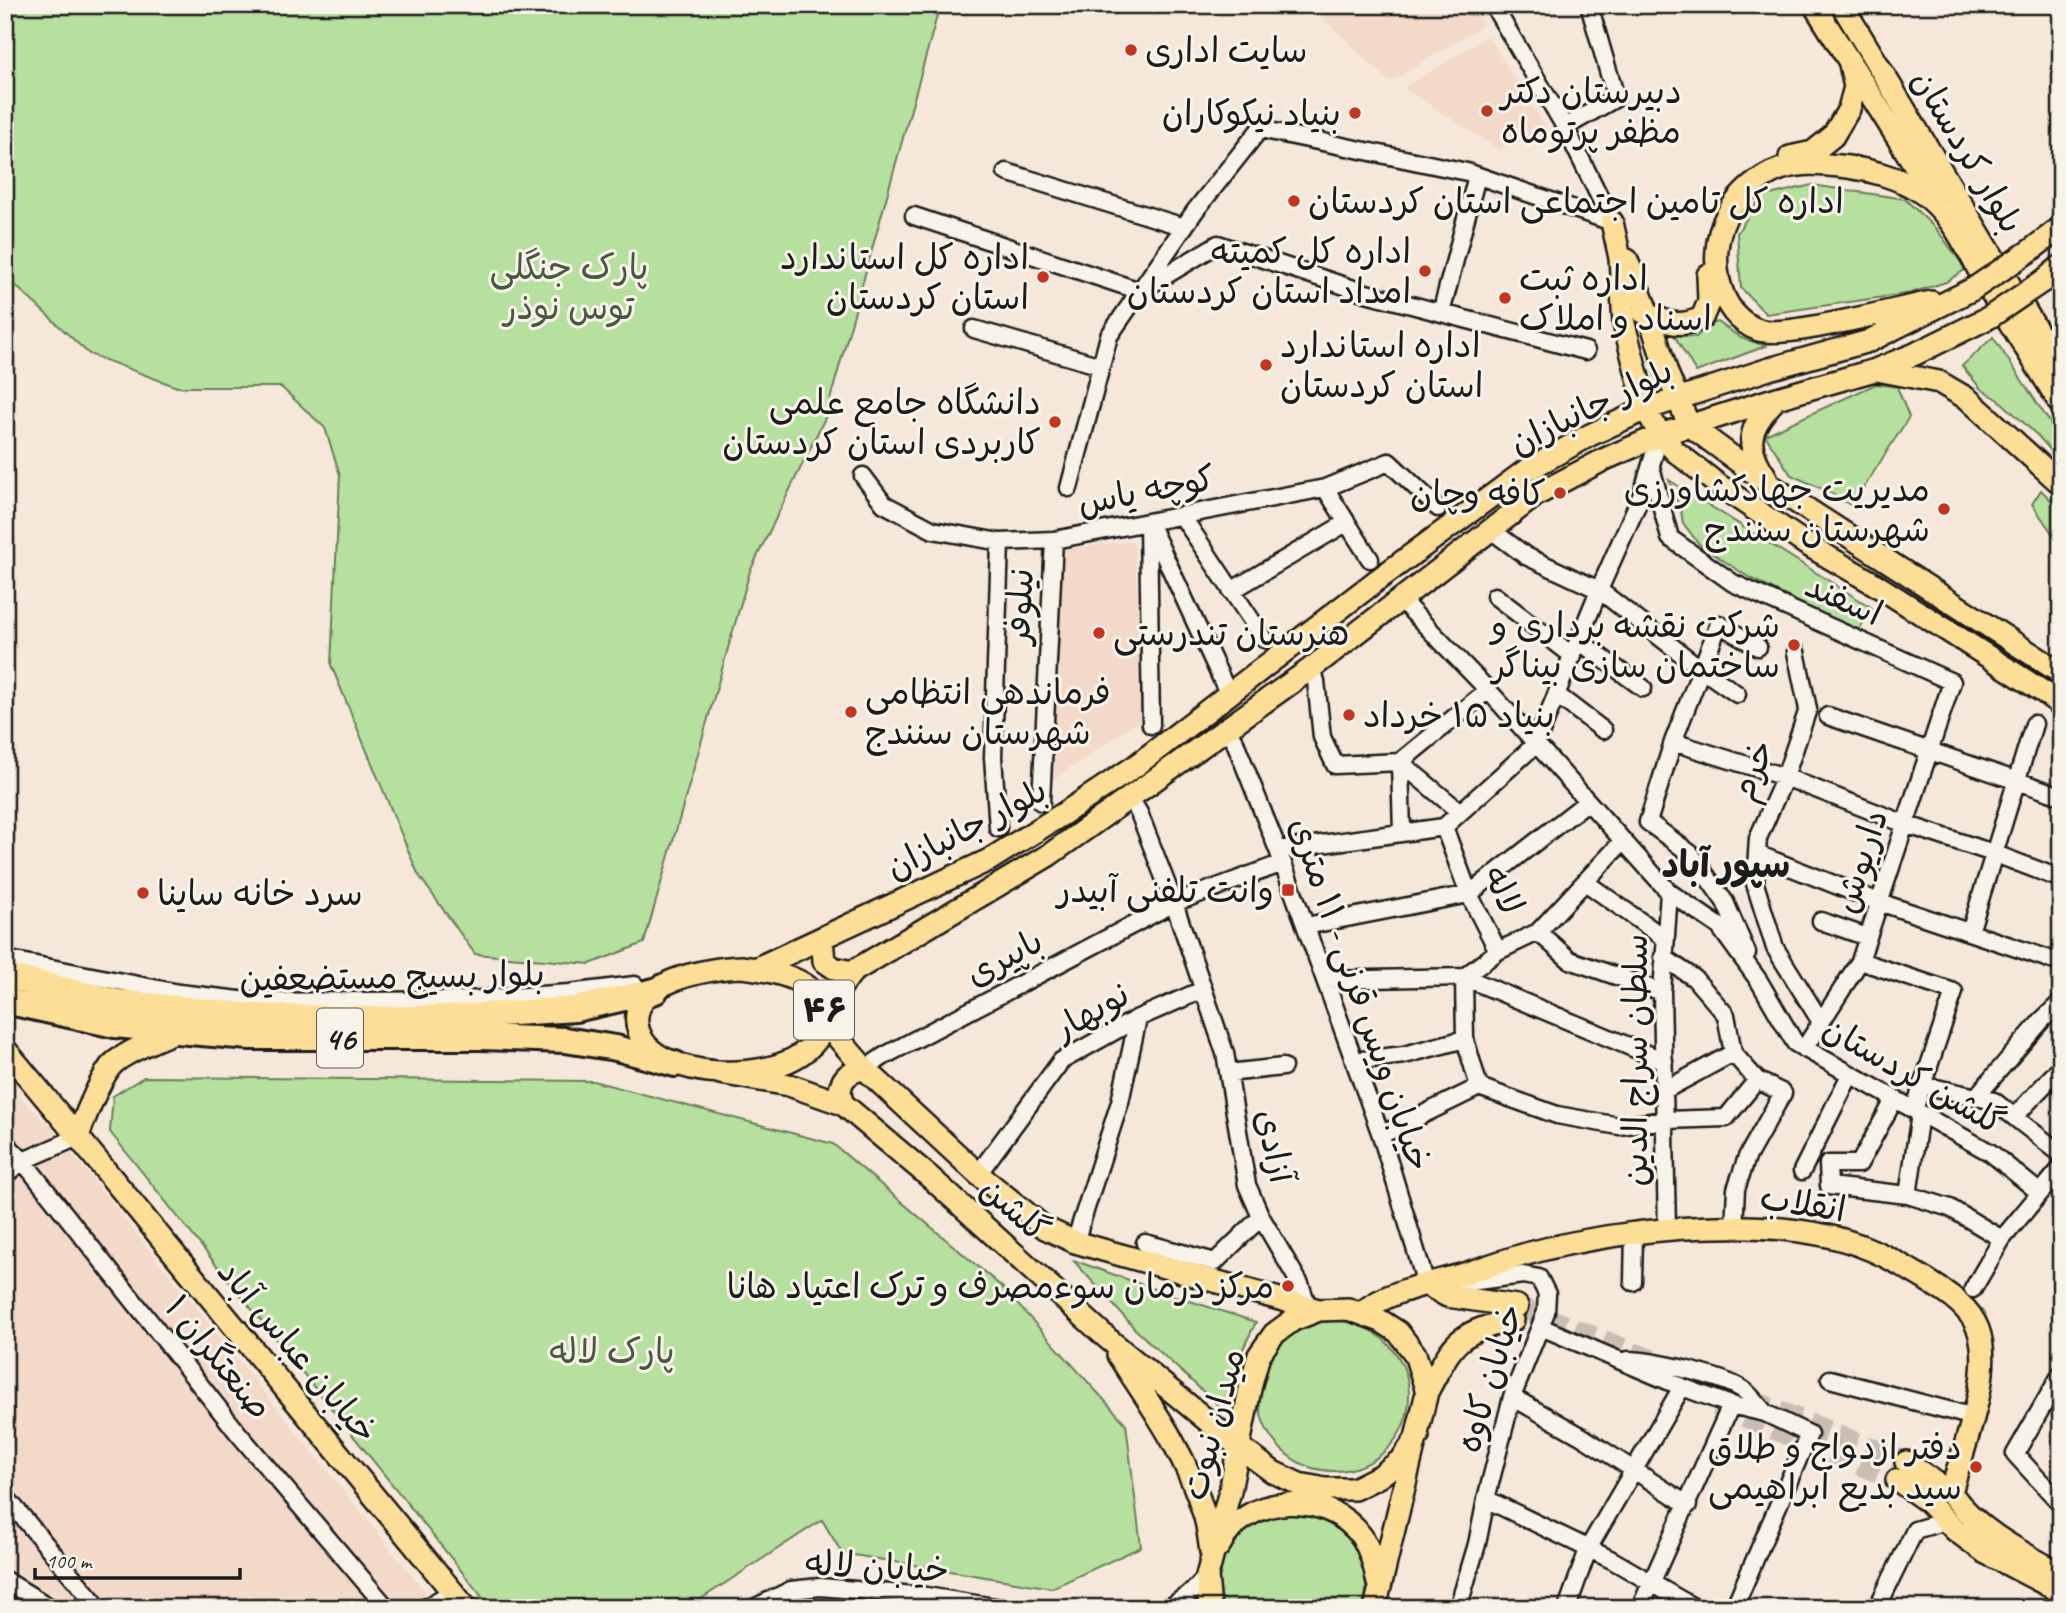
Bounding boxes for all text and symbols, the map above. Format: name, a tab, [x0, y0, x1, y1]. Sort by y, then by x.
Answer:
place label: سایت اداری	[1145, 28, 1307, 73]
marker: سایت اداری	[1123, 42, 1139, 58]
street label: بلوار کردستان	[1901, 61, 2034, 242]
place label: دبیرستان دکتر مظفر پرتوماه	[1498, 69, 1682, 154]
place label: بنیاد نیکوکاران	[1162, 91, 1341, 136]
marker: دبیرستان دکتر مظفر پرتوماه	[1479, 103, 1495, 119]
marker: بنیاد نیکوکاران	[1347, 105, 1363, 121]
place label: اداره کل تامین اجتماعی استان کردستان	[1308, 179, 1844, 224]
marker: اداره کل تامین اجتماعی استان کردستان	[1286, 193, 1302, 209]
place label: اداره کل کمیته امداد استان کردستان	[1127, 229, 1411, 314]
place label: اداره کل استاندارد استان کردستان	[780, 235, 1029, 320]
park label: پارک جنگلی توس نوذر	[490, 245, 648, 330]
place label: اداره ثبت اسناد و املاک	[1519, 256, 1712, 341]
marker: اداره کل کمیته امداد استان کردستان	[1417, 263, 1433, 279]
marker: اداره کل استاندارد استان کردستان	[1035, 269, 1051, 285]
marker: اداره ثبت اسناد و املاک	[1497, 290, 1513, 306]
place label: اداره استاندارد استان کردستان	[1280, 323, 1483, 408]
street label: بلوار جانبازان	[1502, 348, 1680, 465]
marker: اداره استاندارد استان کردستان	[1258, 357, 1274, 373]
place label: دانشگاه جامع علمی کاربردی استان کردستان	[722, 380, 1041, 465]
marker: دانشگاه جامع علمی کاربردی استان کردستان	[1047, 414, 1063, 430]
street label: کوچه یاس	[1074, 455, 1219, 526]
place label: مدیریت جهادکشاورزی شهرستان سنندج	[1624, 467, 1930, 553]
place label: کافه وچان	[1410, 471, 1546, 516]
marker: کافه وچان	[1552, 485, 1568, 501]
marker: مدیریت جهادکشاورزی شهرستان سنندج	[1936, 501, 1952, 517]
street label: اسفند	[1798, 563, 1889, 636]
street label: نیلوفر	[995, 567, 1044, 648]
place label: شرکت نقشه برداری و ساختمان سازی بیناگر	[1488, 603, 1780, 688]
place label: هنرستان تندرستی	[1113, 611, 1349, 656]
marker: هنرستان تندرستی	[1091, 625, 1107, 641]
marker: شرکت نقشه برداری و ساختمان سازی بیناگر	[1786, 637, 1802, 653]
place label: فرماندهی انتظامی شهرستان سنندج	[865, 670, 1111, 756]
place label: بنیاد ۱۵ خرداد	[1363, 693, 1555, 738]
marker: فرماندهی انتظامی شهرستان سنندج	[843, 704, 859, 720]
marker: بنیاد ۱۵ خرداد	[1341, 707, 1357, 723]
street label: خرم	[1720, 733, 1789, 809]
street label: بلوار جانبازان	[878, 767, 1055, 890]
street label: داریوش	[1823, 804, 1898, 919]
street label: خیابان ویس قرنی - ۱۱ متری	[1279, 811, 1442, 1177]
district label: سپور آباد	[1662, 841, 1790, 888]
street label: لاله	[1473, 858, 1534, 922]
place label: وانت تلفنی آبیدر	[1054, 868, 1274, 913]
place label: سرد خانه ساینا	[157, 871, 363, 916]
marker: وانت تلفنی آبیدر	[1280, 882, 1296, 898]
marker: سرد خانه ساینا	[135, 885, 151, 901]
street label: باپیری	[958, 918, 1051, 996]
street label: سلطان سراج الدین	[1613, 934, 1659, 1186]
street label: بلوار بسیج مستضعفین	[239, 951, 545, 1003]
street label: نوبهار	[1044, 972, 1138, 1052]
road number: ۴۶	[794, 980, 854, 1040]
street label: گلشن کردستان	[1815, 1005, 2013, 1146]
road number: 46	[317, 1008, 363, 1068]
street label: آزادی	[1245, 1105, 1305, 1188]
street label: گلشن	[971, 1166, 1059, 1252]
street label: انقلاب	[1757, 1175, 1849, 1232]
street label: خیابان عباس آباد	[207, 1250, 388, 1453]
place label: مرکز درمان سوءمصرف و ترک اعتیاد هانا	[727, 1264, 1274, 1309]
marker: مرکز درمان سوءمصرف و ترک اعتیاد هانا	[1280, 1278, 1296, 1294]
street label: ۱ صنعتگران	[155, 1286, 282, 1429]
street label: خیابان کاوه	[1446, 1298, 1533, 1458]
park label: پارک لاله	[549, 1329, 675, 1374]
street label: میدان نبوت	[1172, 1343, 1255, 1505]
place label: دفتر ازدواج و طلاق سید بدیع ابراهیمی	[1708, 1425, 1962, 1512]
marker: دفتر ازدواج و طلاق سید بدیع ابراهیمی	[1968, 1459, 1984, 1475]
scale bar	[35, 1536, 240, 1580]
street label: خیابان لاله	[804, 1540, 950, 1593]
text: 100 m	[46, 1548, 93, 1574]

